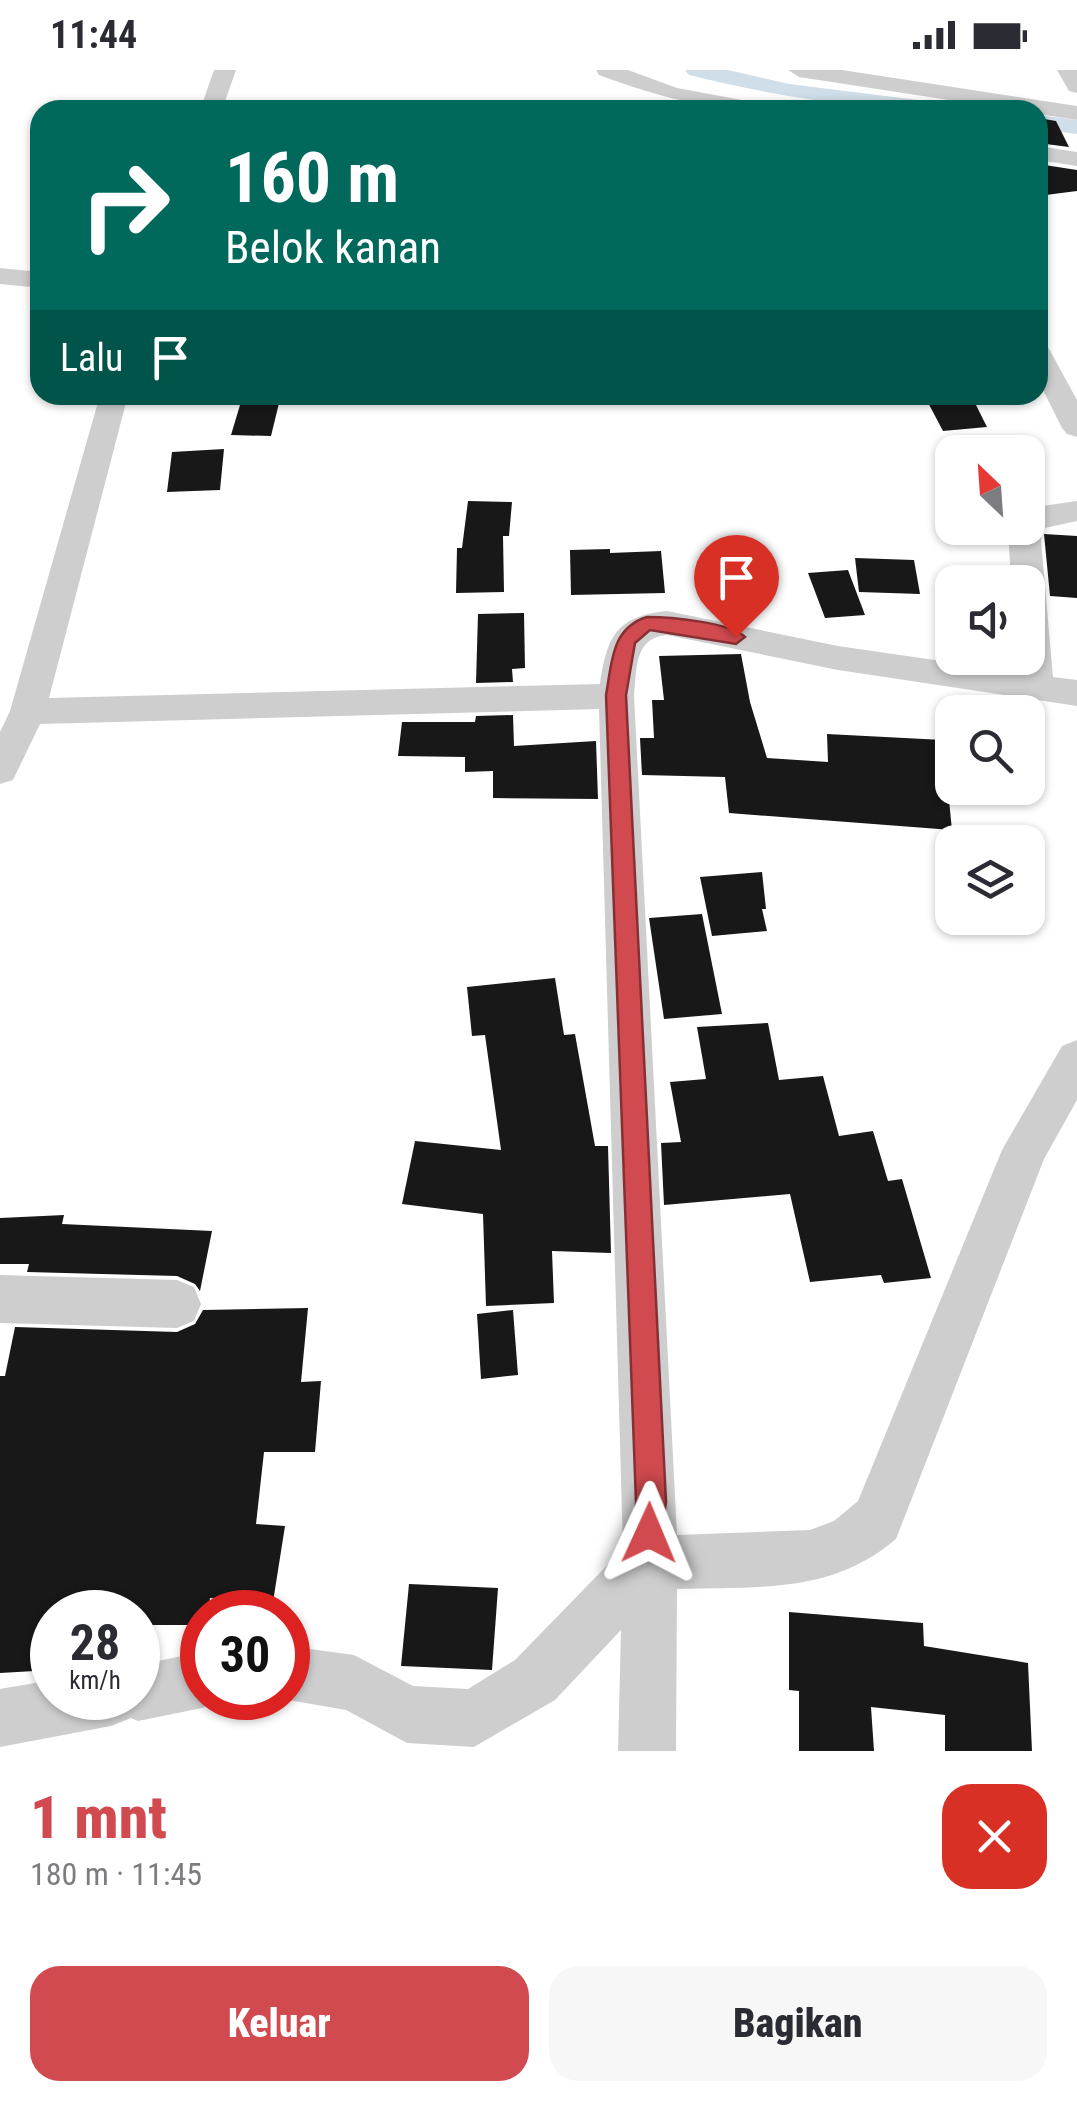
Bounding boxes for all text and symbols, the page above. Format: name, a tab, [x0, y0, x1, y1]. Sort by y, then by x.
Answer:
text: 11:44	[50, 13, 137, 57]
text: 160 m	[225, 137, 399, 219]
icon: right	[60, 140, 190, 270]
text: Belok kanan	[225, 221, 441, 274]
icon: arrive	[143, 330, 198, 385]
text: Lalu	[60, 336, 123, 380]
north arrow	[935, 435, 1045, 545]
map controls	[935, 435, 1045, 935]
pin	[694, 535, 779, 638]
icon: arrive	[709, 550, 764, 605]
button: sound	[935, 565, 1045, 675]
button: search	[935, 695, 1045, 805]
button: layers	[935, 825, 1045, 935]
position arrow	[597, 1481, 701, 1585]
speed limit sign: 30	[180, 1590, 310, 1720]
text: 28	[70, 1614, 120, 1672]
text: km/h	[69, 1666, 121, 1695]
text: 1 mnt	[30, 1782, 167, 1853]
button: close	[942, 1784, 1047, 1889]
text: 180 m · 11:45	[30, 1855, 202, 1893]
button: Keluar	[30, 1966, 529, 2081]
button: Bagikan	[549, 1966, 1047, 2081]

